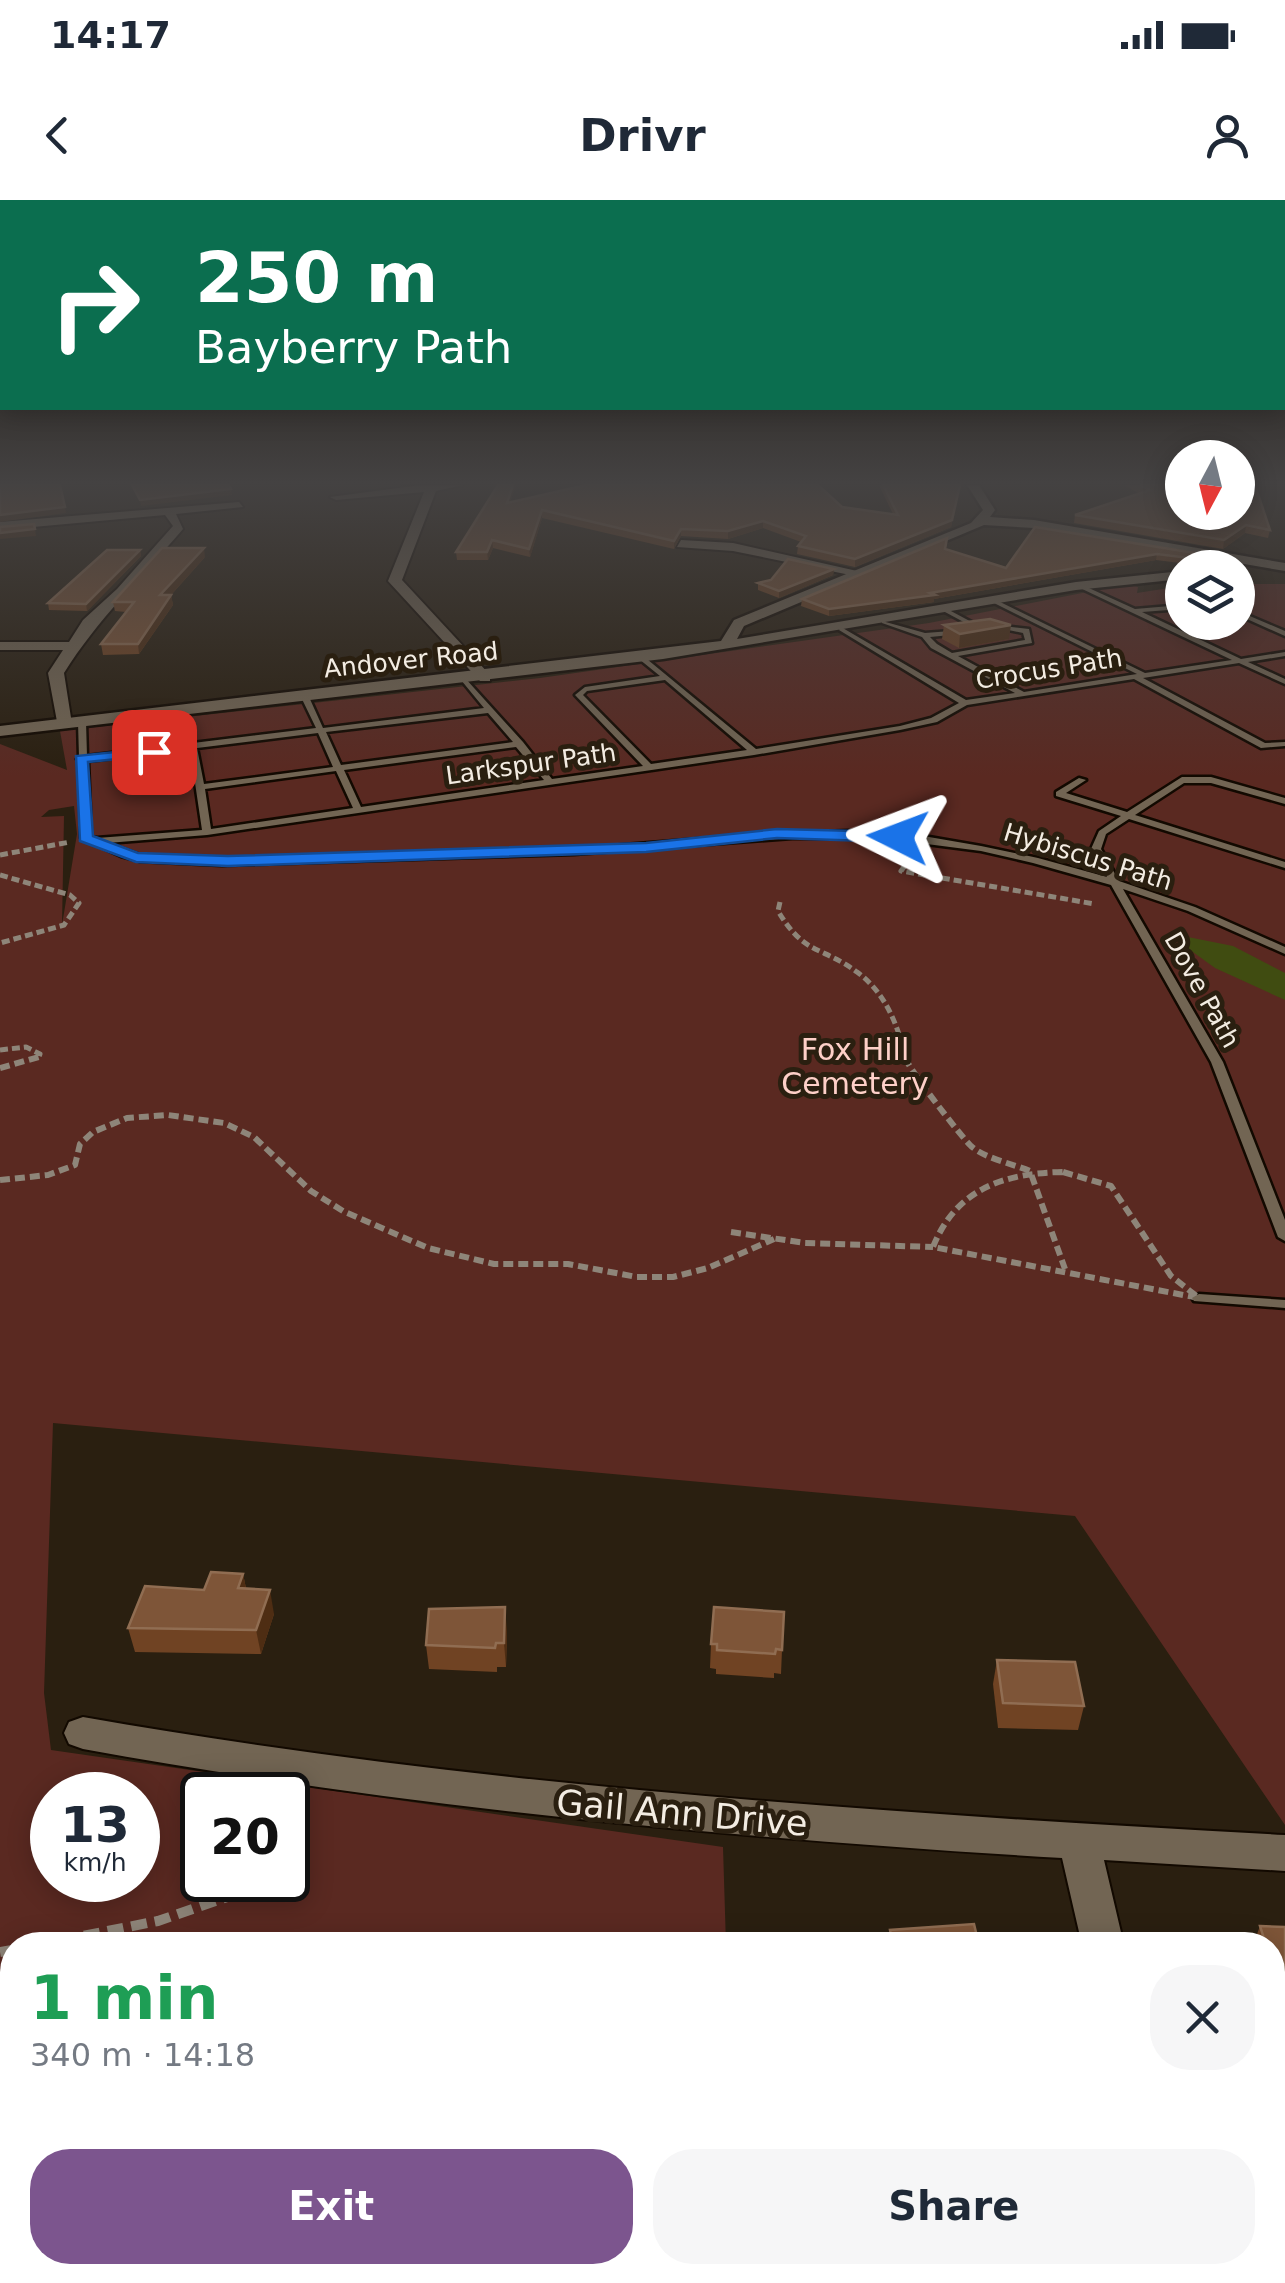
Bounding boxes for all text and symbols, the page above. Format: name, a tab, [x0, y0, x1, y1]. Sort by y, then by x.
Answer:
text: 14:17	[50, 13, 171, 57]
icon: back	[30, 108, 85, 163]
icon: person	[1200, 108, 1255, 163]
text: Drivr	[579, 109, 706, 162]
text: 250 m	[195, 237, 438, 319]
icon: right	[30, 240, 160, 370]
text: Bayberry Path	[195, 321, 512, 374]
north arrow	[1165, 440, 1255, 530]
map controls	[1165, 440, 1255, 640]
button: layers	[1165, 550, 1255, 640]
street label: Andover Road	[322, 636, 500, 684]
street label: Crocus Path	[974, 643, 1124, 695]
pin	[112, 710, 197, 795]
icon: arrive	[127, 725, 182, 780]
street label: Larkspur Path	[444, 738, 618, 790]
position arrow	[846, 785, 950, 889]
street label: Hybiscus Path	[1000, 818, 1176, 896]
street label: Dove Path	[1158, 927, 1246, 1053]
park label: Fox Hill Cemetery	[781, 1032, 929, 1101]
speed limit sign: 20	[180, 1772, 310, 1902]
street label: Gail Ann Drive	[555, 1782, 809, 1844]
text: 13	[60, 1796, 130, 1854]
text: km/h	[63, 1848, 127, 1877]
text: 1 min	[30, 1963, 218, 2033]
button: close	[1150, 1965, 1255, 2070]
text: 340 m · 14:18	[30, 2036, 255, 2074]
button: Exit	[30, 2149, 633, 2264]
button: Share	[653, 2149, 1255, 2264]

